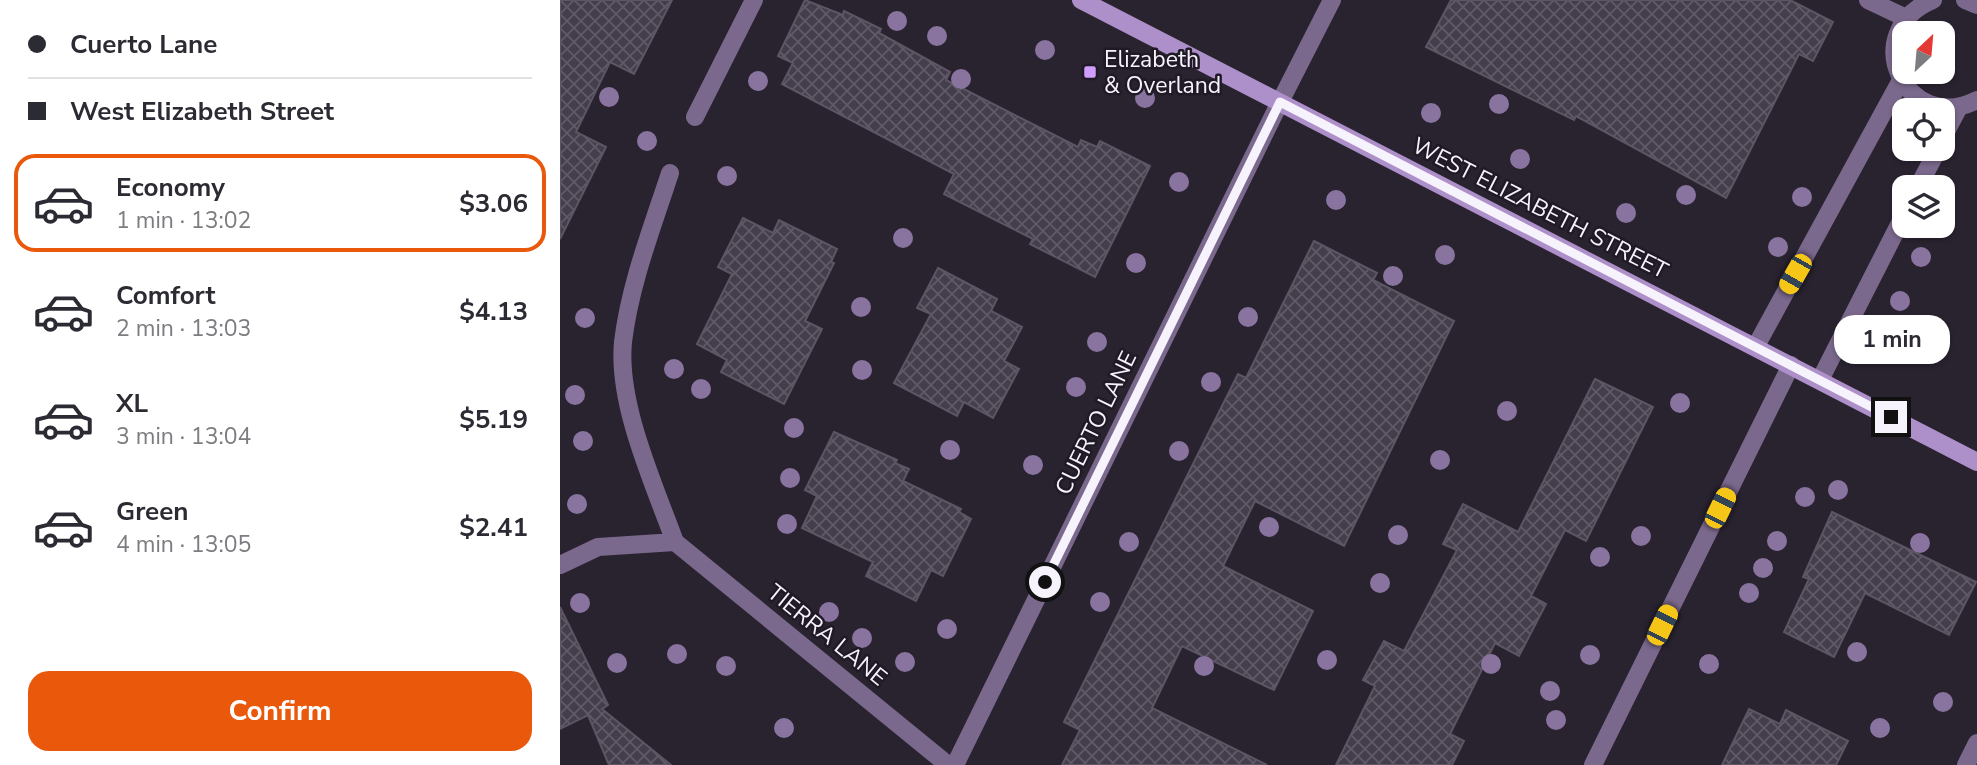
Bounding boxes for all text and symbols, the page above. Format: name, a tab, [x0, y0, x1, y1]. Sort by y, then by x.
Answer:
north arrow	[1892, 21, 1955, 84]
map controls	[1892, 21, 1955, 238]
text: Cuerto Lane	[70, 27, 217, 62]
place label: Elizabeth & Overland	[1104, 44, 1221, 101]
marker: Elizabeth & Overland	[1082, 64, 1098, 80]
text: West Elizabeth Street	[70, 94, 334, 129]
button: locate	[1892, 98, 1955, 161]
street label: WEST ELIZABETH STREET	[1407, 130, 1673, 286]
text: Economy	[116, 170, 225, 205]
icon: car	[32, 172, 95, 235]
button: layers	[1892, 175, 1955, 238]
text: $3.06	[459, 186, 528, 221]
text: 1 min · 13:02	[116, 205, 251, 236]
car	[1776, 251, 1815, 297]
text: Comfort	[116, 278, 216, 313]
icon: car	[32, 280, 95, 343]
text: $4.13	[459, 294, 528, 329]
text: 2 min · 13:03	[116, 313, 251, 344]
callout: 1 min	[1833, 316, 1949, 364]
text: 1 min	[1862, 324, 1922, 355]
street label: CUERTO LANE	[1048, 346, 1144, 500]
text: XL	[116, 386, 148, 421]
icon: car	[32, 388, 95, 451]
route end	[1875, 401, 1907, 433]
text: $5.19	[459, 402, 528, 437]
text: 3 min · 13:04	[116, 421, 251, 452]
car	[1702, 485, 1739, 531]
text: Green	[116, 494, 189, 529]
icon: car	[32, 496, 95, 559]
text: $2.41	[459, 510, 528, 545]
text: 4 min · 13:05	[116, 529, 251, 560]
route start	[1029, 566, 1061, 598]
street label: TIERRA LANE	[761, 577, 893, 693]
car	[1644, 602, 1681, 648]
button: Confirm	[28, 671, 532, 751]

